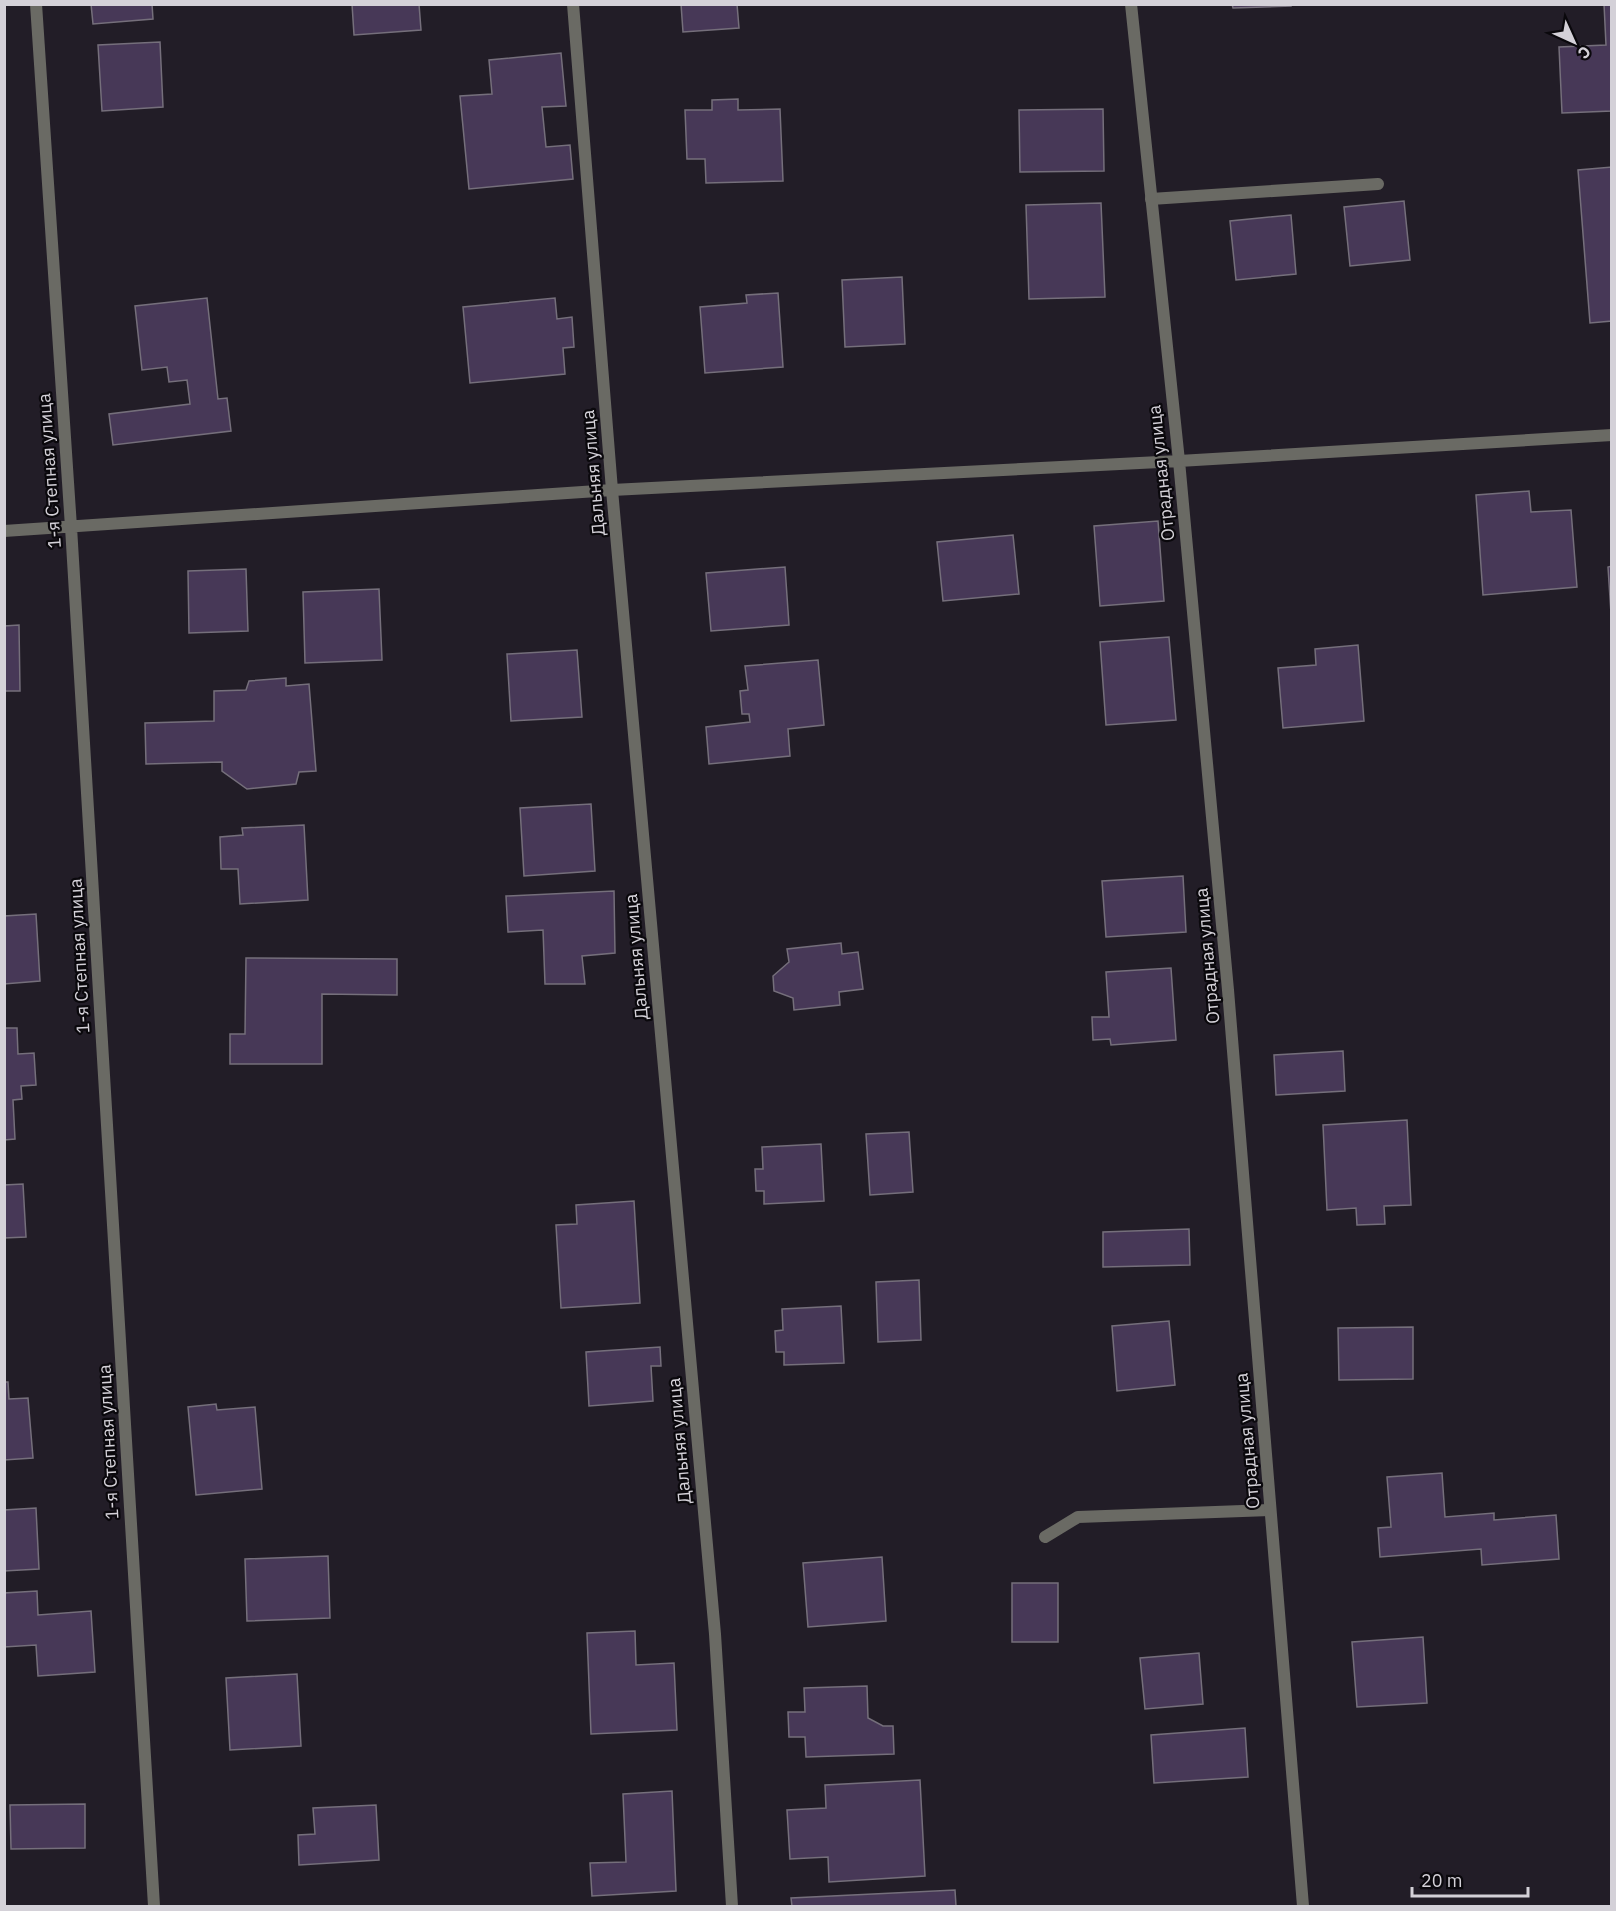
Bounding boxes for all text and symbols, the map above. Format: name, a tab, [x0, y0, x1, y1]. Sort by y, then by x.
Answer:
north arrow	[1544, 12, 1604, 72]
text: С	[1574, 42, 1595, 63]
street label: 1-я Степная улица	[32, 392, 66, 549]
street label: Отрадная улица	[1142, 404, 1180, 542]
street label: Дальняя улица	[576, 409, 610, 537]
street label: 1-я Степная улица	[63, 877, 95, 1034]
street label: Отрадная улица	[1190, 887, 1224, 1025]
street label: Дальняя улица	[619, 893, 653, 1021]
street label: 1-я Степная улица	[92, 1363, 124, 1520]
street label: Отрадная улица	[1230, 1372, 1264, 1510]
street label: Дальняя улица	[662, 1377, 696, 1505]
scale bar	[1412, 1860, 1528, 1898]
text: 20 m	[1421, 1869, 1463, 1892]

